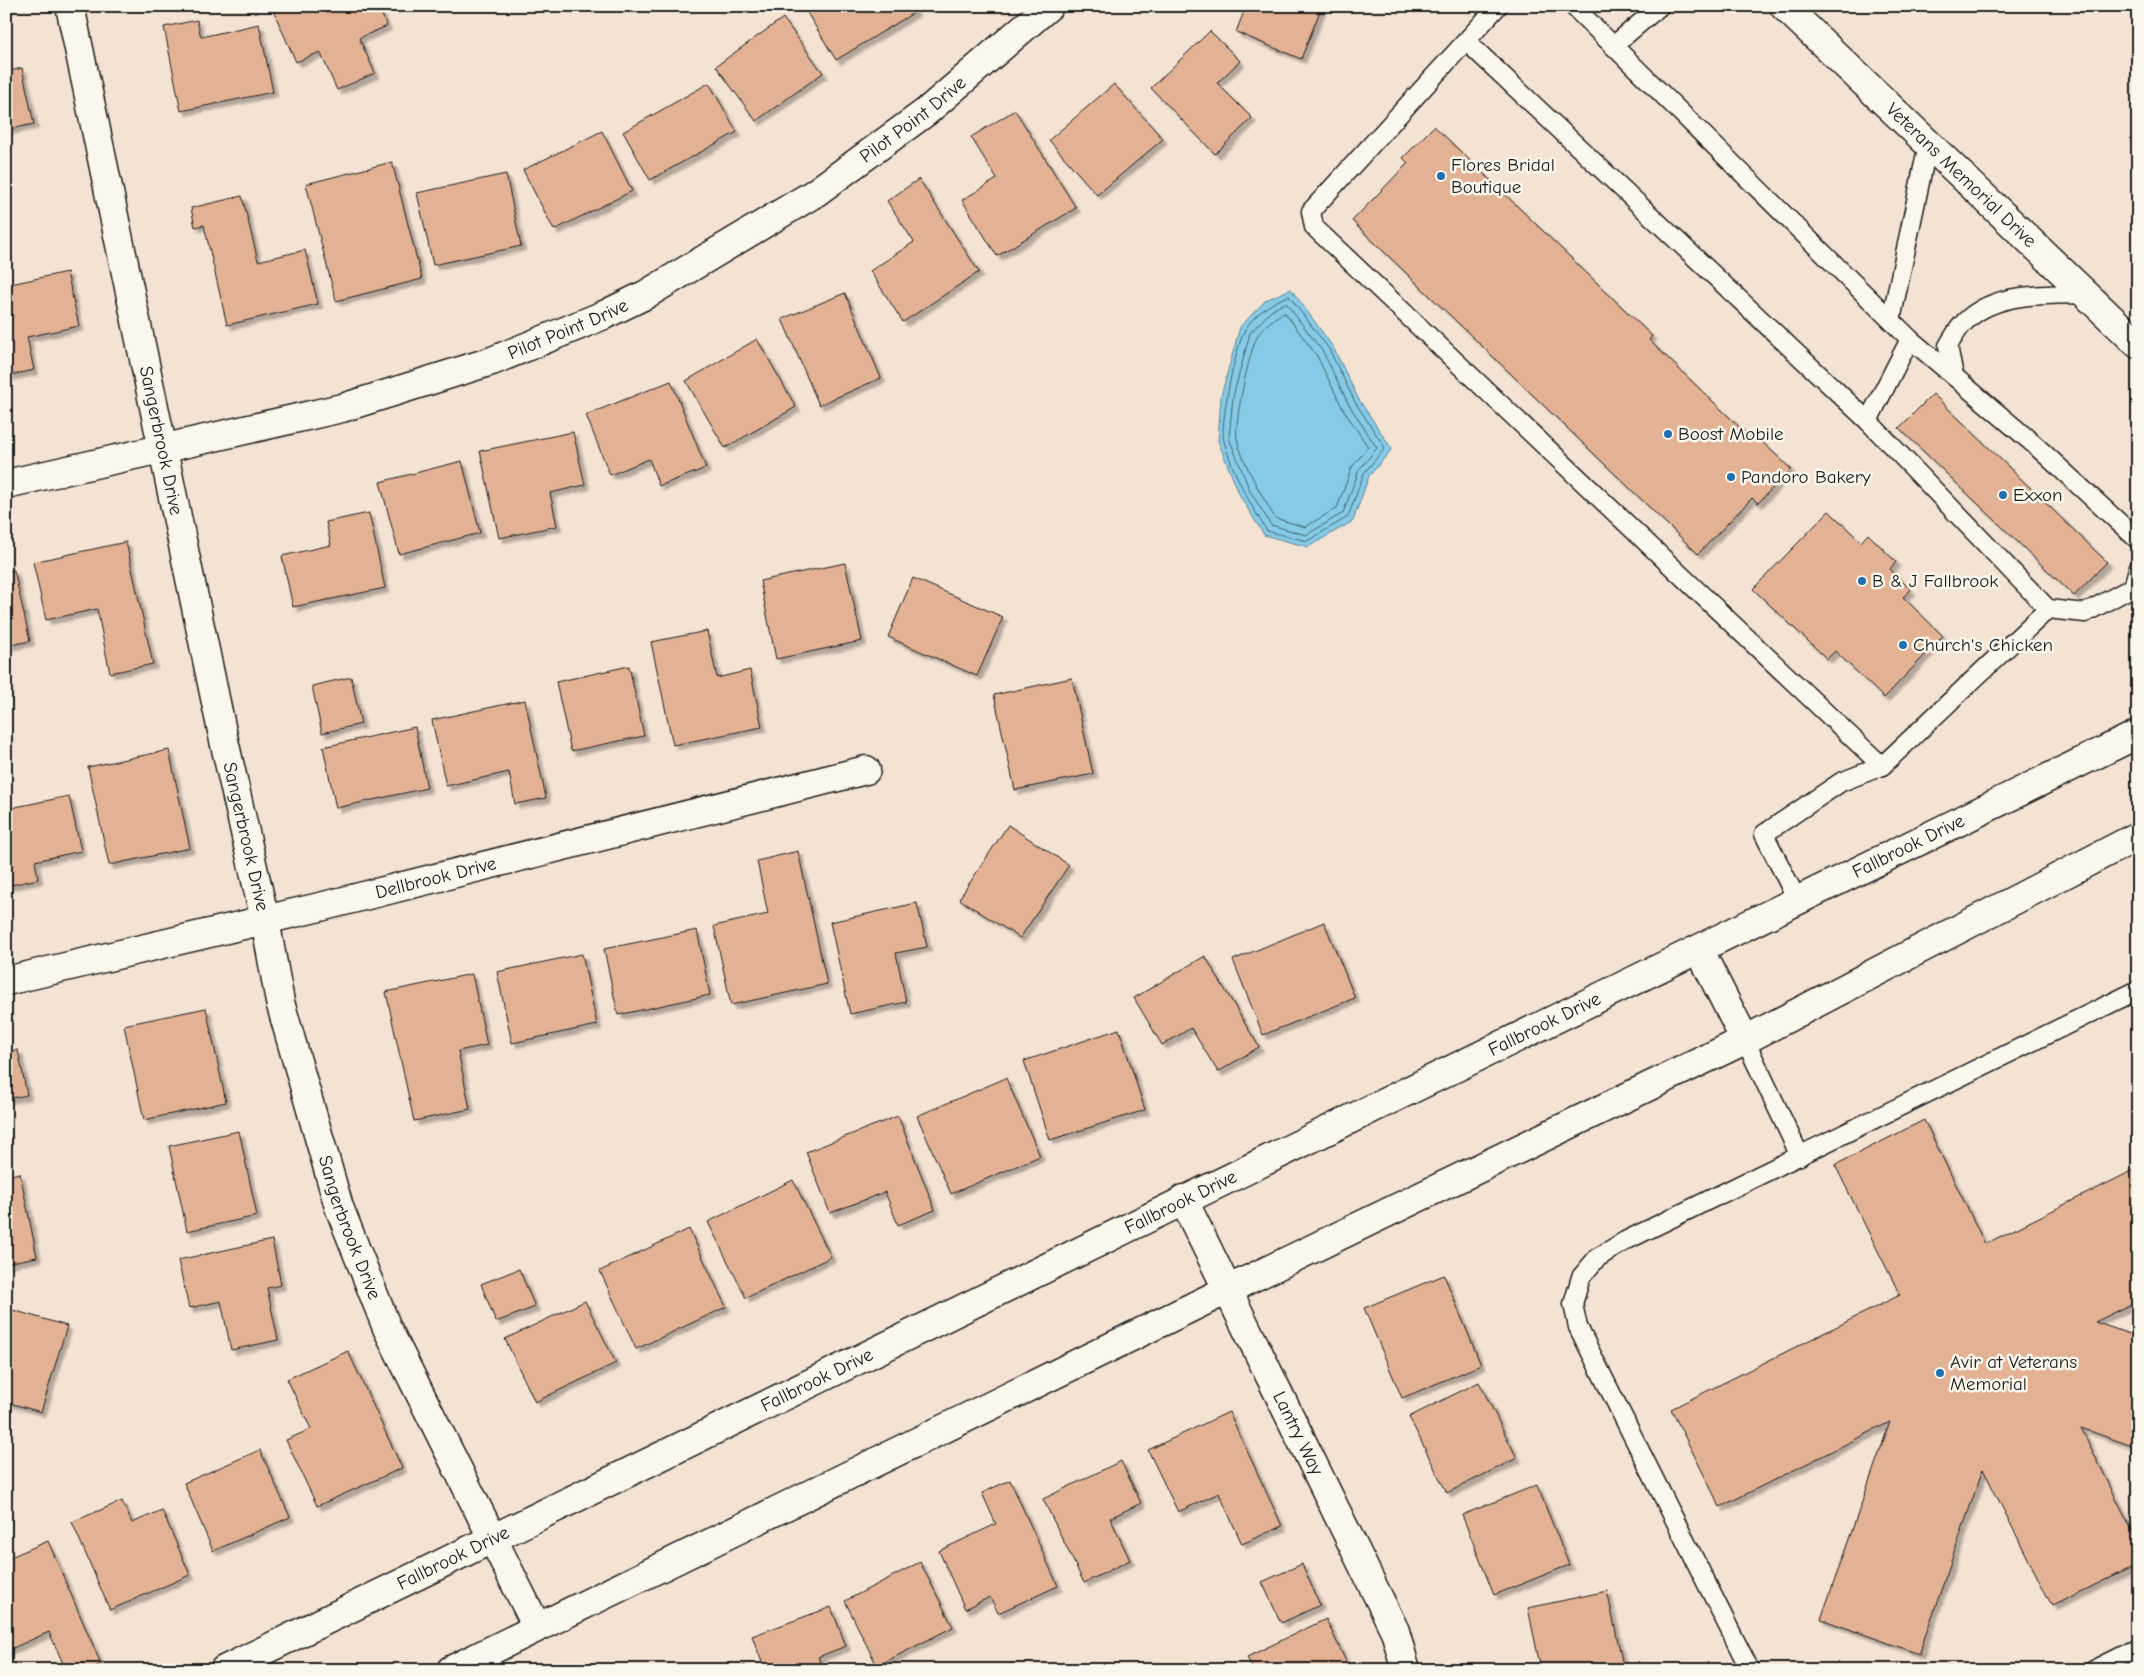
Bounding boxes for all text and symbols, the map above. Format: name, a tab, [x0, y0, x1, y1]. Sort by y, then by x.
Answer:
street label: Pilot Point Drive	[856, 72, 970, 168]
street label: Veterans Memorial Drive	[1882, 98, 2041, 252]
place label: Flores Bridal Boutique	[1451, 154, 1555, 198]
marker: Flores Bridal Boutique	[1435, 170, 1447, 182]
street label: Pilot Point Drive	[505, 294, 632, 364]
street label: Sangerbrook Drive	[135, 364, 187, 517]
place label: Boost Mobile	[1678, 423, 1784, 445]
marker: Boost Mobile	[1662, 428, 1674, 440]
place label: Pandoro Bakery	[1741, 466, 1871, 488]
marker: Pandoro Bakery	[1725, 471, 1737, 483]
place label: Exxon	[2013, 484, 2063, 506]
marker: Exxon	[1997, 489, 2009, 501]
place label: B & J Fallbrook	[1872, 570, 1999, 592]
marker: B & J Fallbrook	[1856, 575, 1868, 587]
place label: Church's Chicken	[1913, 634, 2053, 656]
marker: Church's Chicken	[1897, 639, 1909, 651]
street label: Sangerbrook Drive	[218, 760, 274, 913]
street label: Fallbrook Drive	[1849, 810, 1968, 883]
street label: Dellbrook Drive	[373, 852, 499, 904]
street label: Fallbrook Drive	[1485, 988, 1604, 1061]
street label: Sangerbrook Drive	[314, 1153, 386, 1303]
street label: Fallbrook Drive	[1121, 1165, 1240, 1239]
street label: Fallbrook Drive	[757, 1343, 877, 1417]
place label: Avir at Veterans Memorial	[1950, 1351, 2077, 1395]
marker: Avir at Veterans Memorial	[1934, 1367, 1946, 1379]
street label: Lantry Way	[1268, 1388, 1328, 1479]
street label: Fallbrook Drive	[393, 1521, 513, 1595]

